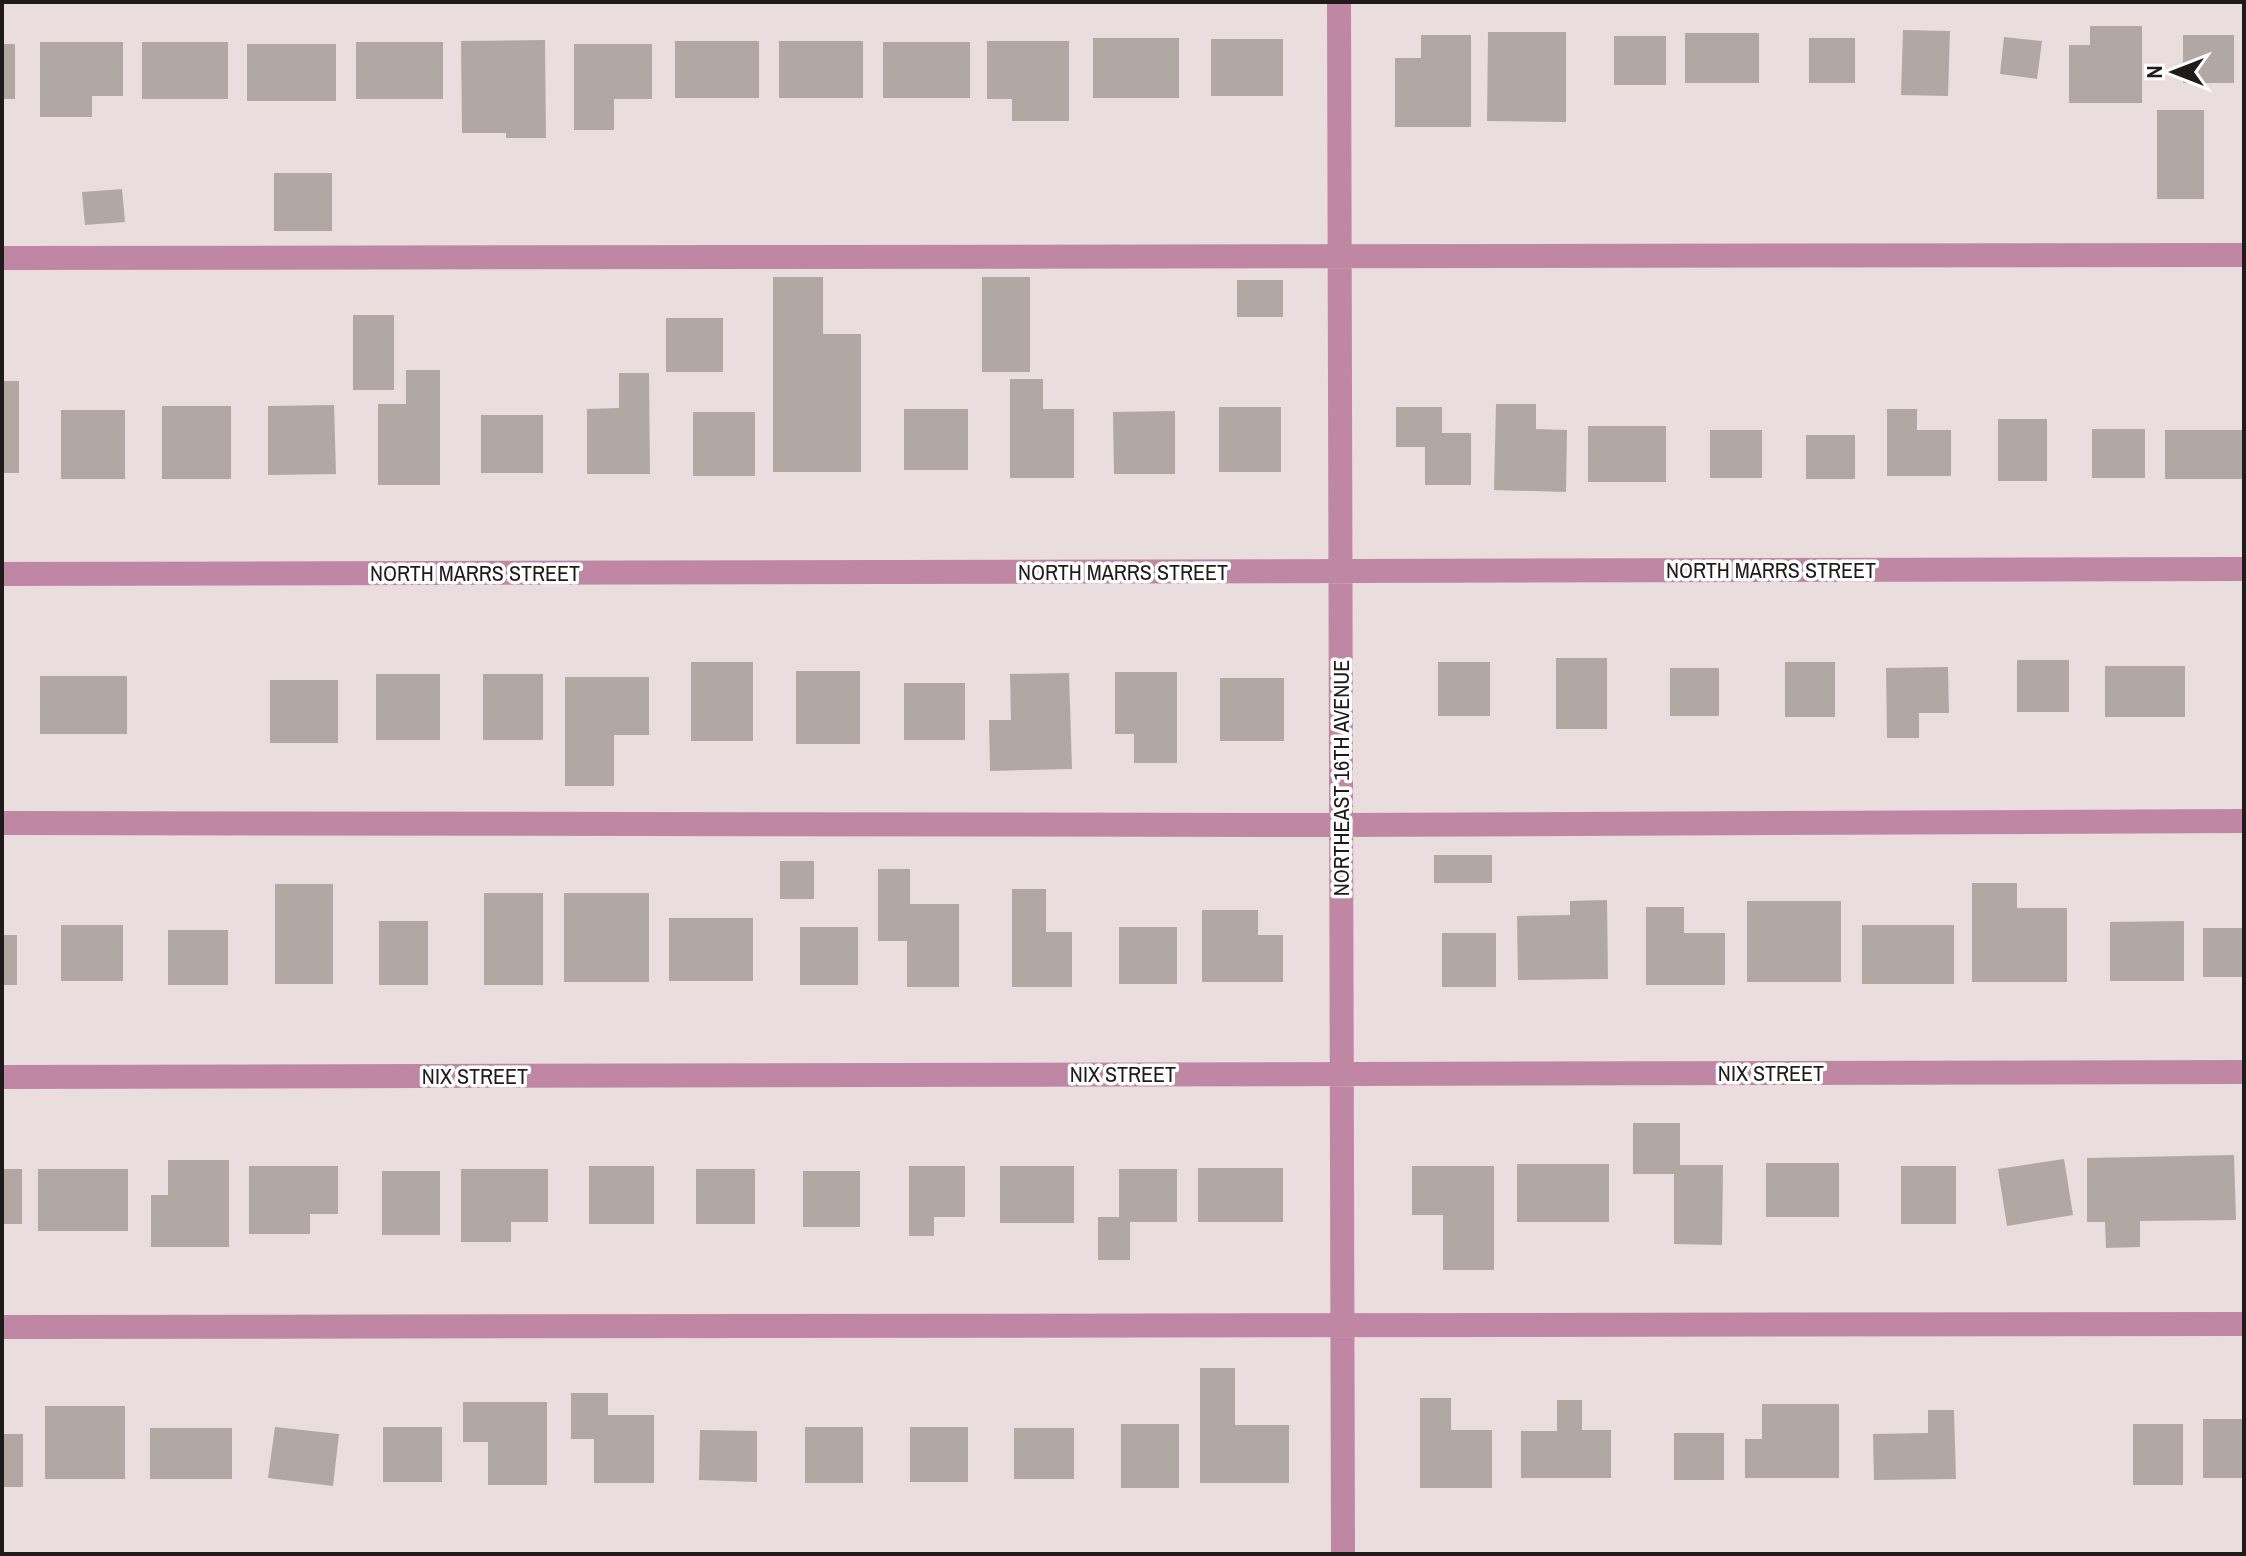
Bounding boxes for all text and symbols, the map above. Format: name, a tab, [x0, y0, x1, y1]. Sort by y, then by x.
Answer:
north arrow	[2134, 32, 2214, 112]
text: N	[2139, 65, 2169, 79]
street label: NORTH MARRS STREET	[1666, 555, 1876, 585]
street label: NORTH MARRS STREET	[1018, 557, 1228, 587]
street label: NORTH MARRS STREET	[370, 558, 580, 588]
street label: NORTHEAST 16TH AVENUE	[1326, 660, 1356, 896]
street label: NIX STREET	[1718, 1058, 1824, 1088]
street label: NIX STREET	[1070, 1059, 1176, 1089]
street label: NIX STREET	[422, 1061, 528, 1091]

